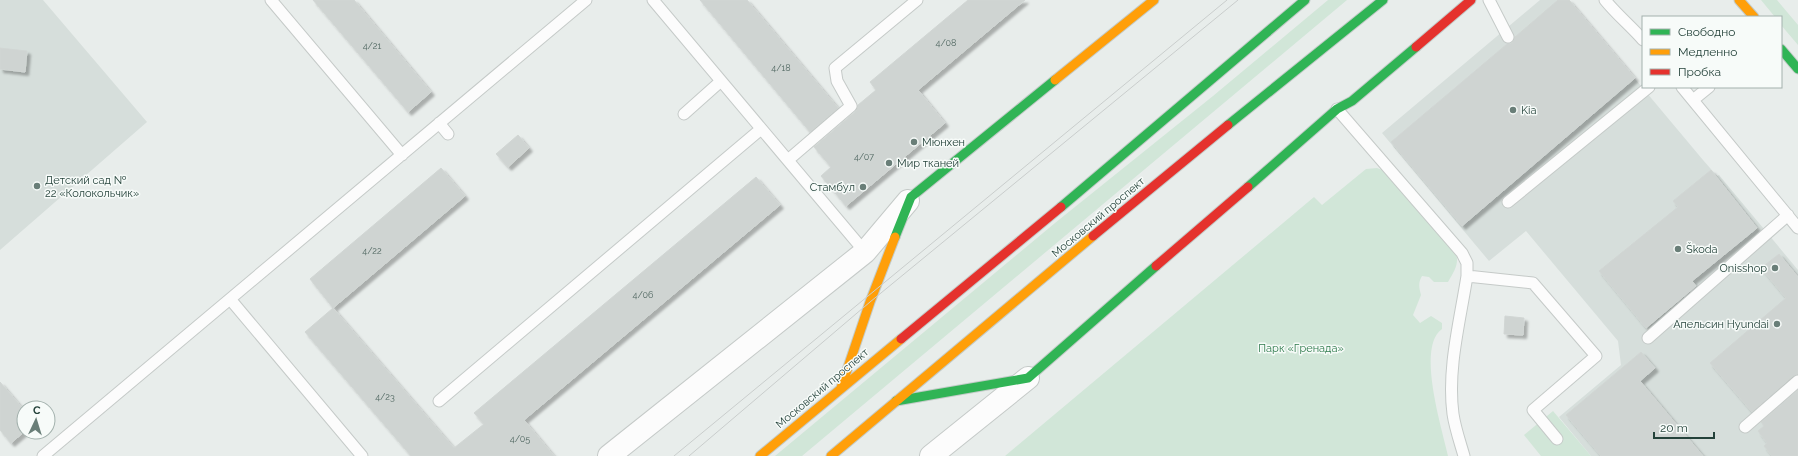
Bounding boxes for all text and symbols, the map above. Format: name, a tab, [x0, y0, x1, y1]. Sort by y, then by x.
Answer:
legend	[1642, 16, 1782, 88]
text: Свободно	[1678, 25, 1735, 39]
house number: 4/08	[936, 38, 956, 48]
house number: 4/21	[363, 41, 381, 51]
text: Медленно	[1678, 45, 1737, 59]
house number: 4/18	[771, 63, 791, 73]
text: Пробка	[1678, 65, 1721, 79]
place label: Kia	[1521, 104, 1536, 117]
marker: Kia	[1508, 105, 1518, 115]
place label: Мюнхен	[922, 136, 965, 149]
marker: Мюнхен	[909, 137, 919, 147]
house number: 4/07	[854, 152, 874, 162]
place label: Мир тканей	[897, 157, 959, 170]
marker: Мир тканей	[884, 158, 894, 168]
place label: Детский сад № 22 «Колокольчик»	[45, 174, 139, 200]
street label: Московский проспект	[1049, 174, 1148, 260]
marker: Детский сад № 22 «Колокольчик»	[32, 181, 42, 191]
place label: Стамбул	[810, 181, 855, 194]
marker: Стамбул	[858, 182, 868, 192]
place label: Škoda	[1686, 242, 1718, 256]
marker: Škoda	[1673, 244, 1683, 254]
house number: 4/22	[362, 246, 382, 256]
place label: Onisshop	[1720, 262, 1767, 275]
marker: Onisshop	[1770, 263, 1780, 273]
house number: 4/06	[633, 290, 654, 300]
place label: Апельсин Hyundai	[1673, 318, 1769, 331]
marker: Апельсин Hyundai	[1772, 319, 1782, 329]
park label: Парк «Гренада»	[1258, 342, 1344, 355]
street label: Московский проспект	[773, 345, 872, 431]
house number: 4/23	[375, 392, 395, 402]
north arrow	[16, 400, 56, 440]
text: С	[32, 404, 41, 417]
scale bar	[1654, 414, 1714, 440]
text: 20 m	[1660, 421, 1688, 435]
house number: 4/05	[510, 434, 530, 444]

